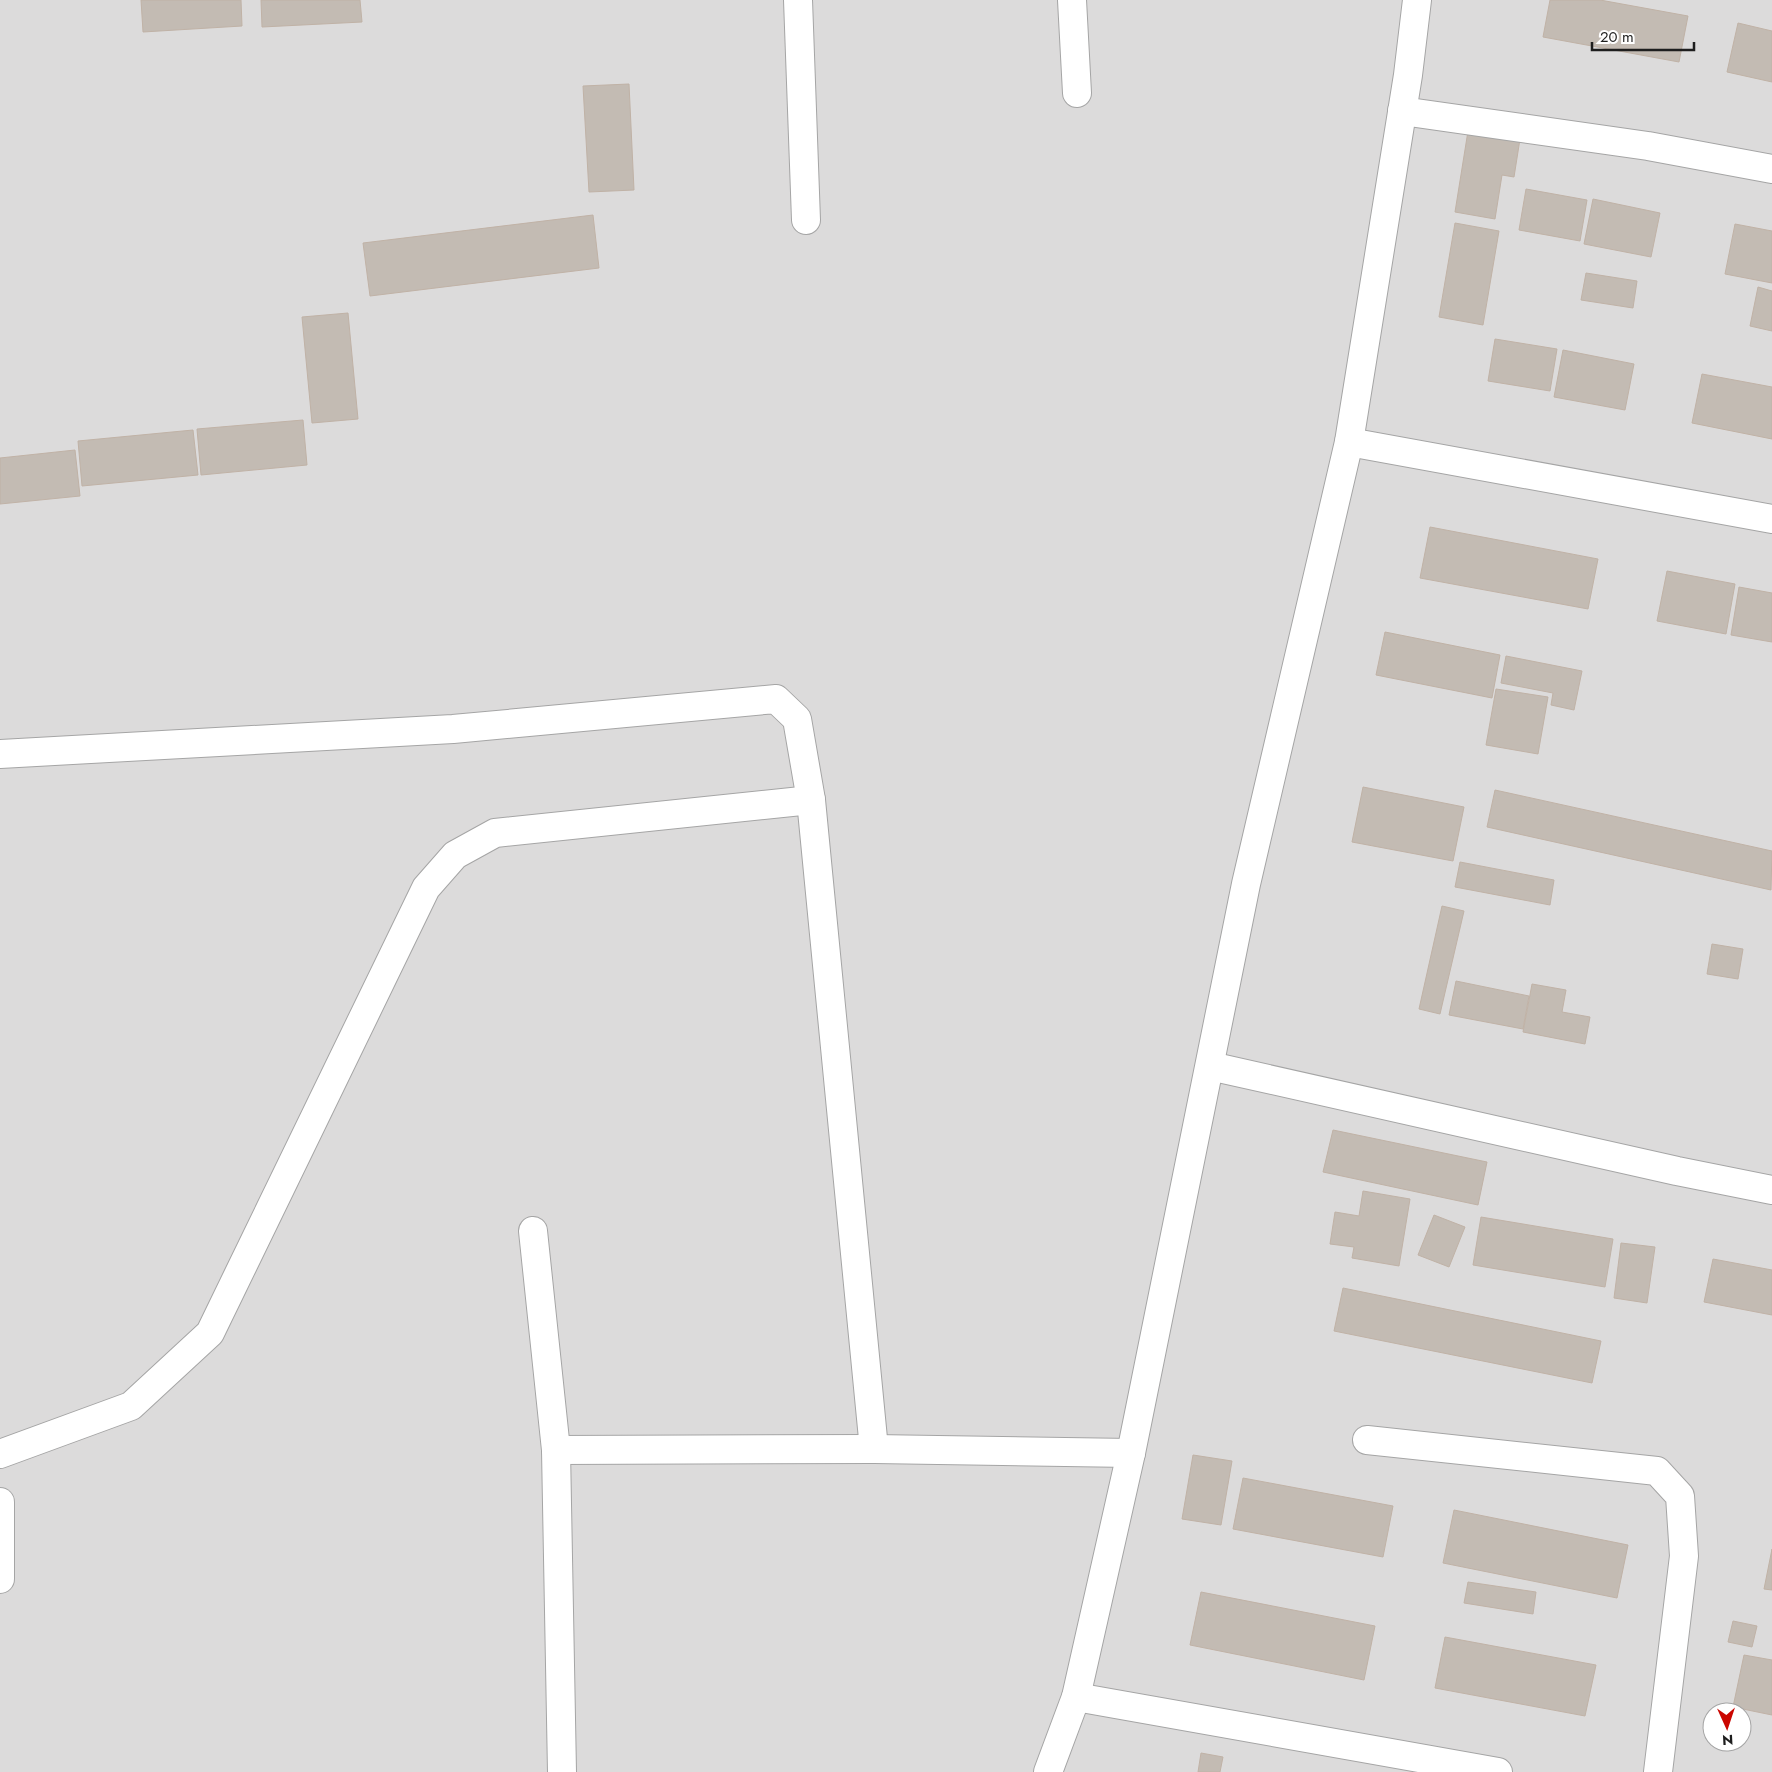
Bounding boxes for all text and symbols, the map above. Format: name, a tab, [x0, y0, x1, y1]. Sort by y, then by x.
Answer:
scale bar	[1592, 20, 1694, 52]
text: 20 m	[1600, 26, 1634, 48]
north arrow	[1702, 1702, 1752, 1752]
text: N	[1722, 1730, 1734, 1750]

